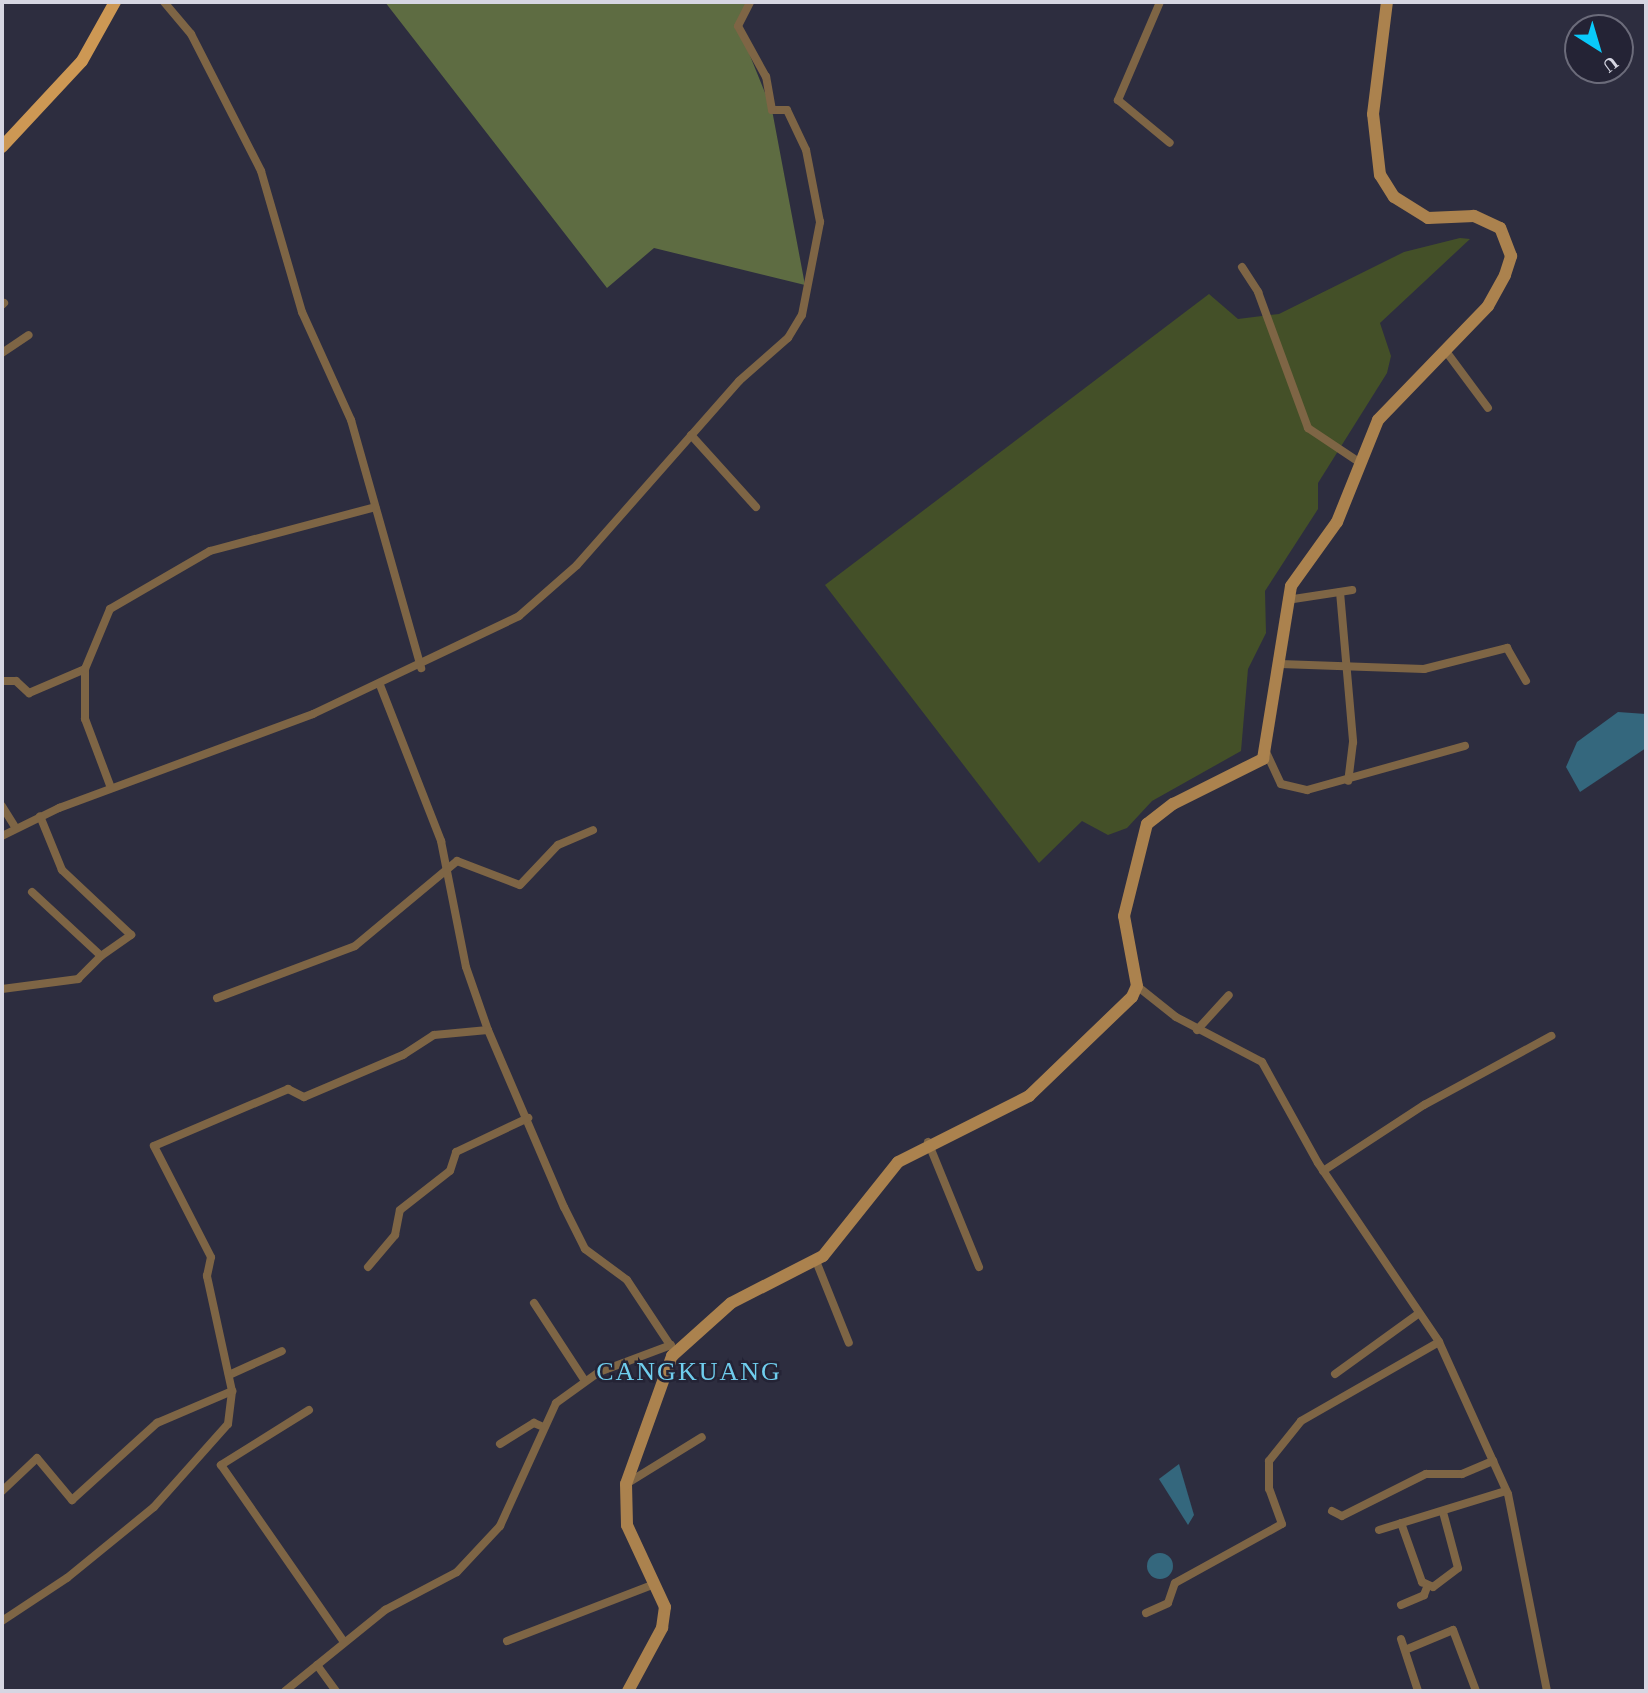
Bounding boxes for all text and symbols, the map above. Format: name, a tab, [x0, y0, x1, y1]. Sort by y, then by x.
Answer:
north arrow	[1564, 14, 1634, 84]
text: U	[1599, 52, 1623, 77]
district label: CANGKUANG	[597, 1356, 781, 1388]

